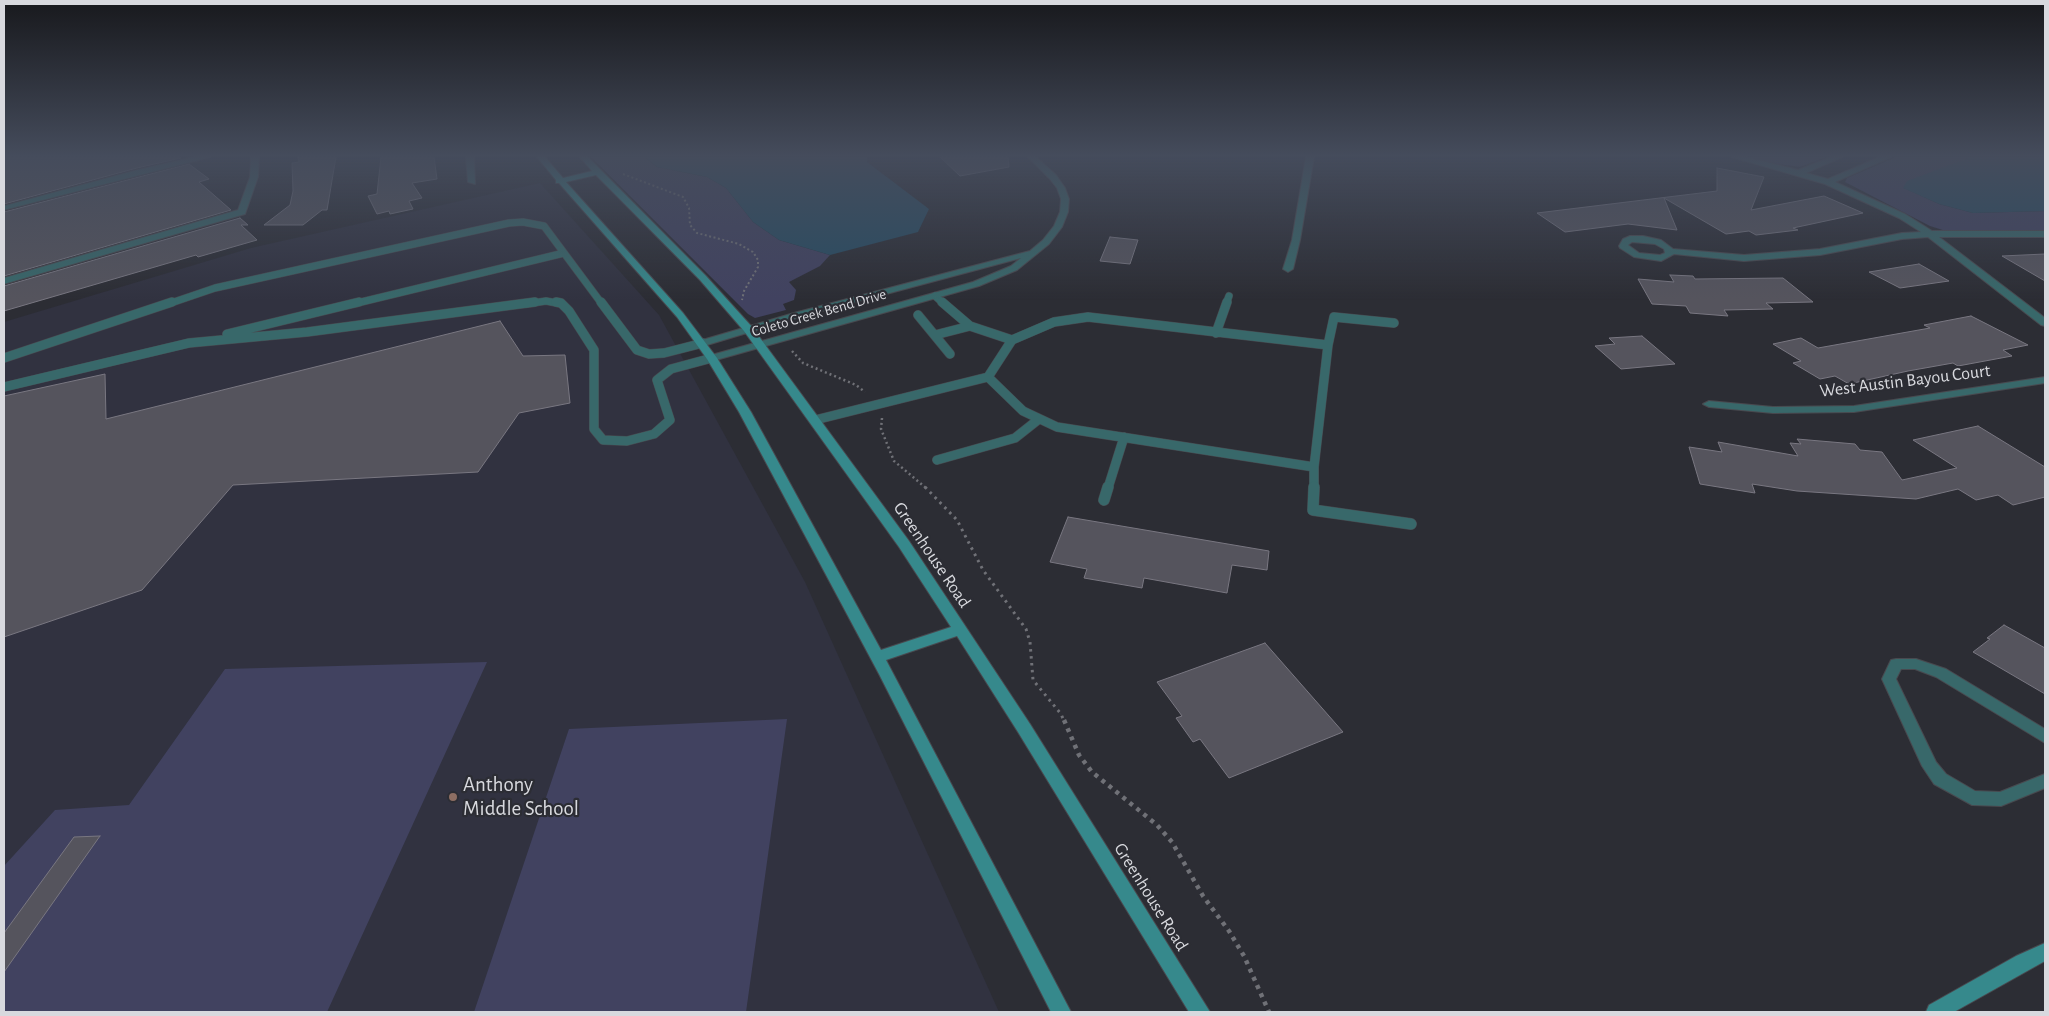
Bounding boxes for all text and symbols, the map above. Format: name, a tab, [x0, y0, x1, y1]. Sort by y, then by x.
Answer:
street label: Coleto Creek Bend Drive	[750, 285, 888, 341]
street label: West Austin Bayou Court	[1818, 360, 1992, 402]
street label: Greenhouse Road	[889, 498, 975, 612]
place label: Anthony Middle School	[463, 772, 579, 822]
marker: Anthony Middle School	[447, 791, 459, 803]
street label: Greenhouse Road	[1109, 839, 1193, 955]

